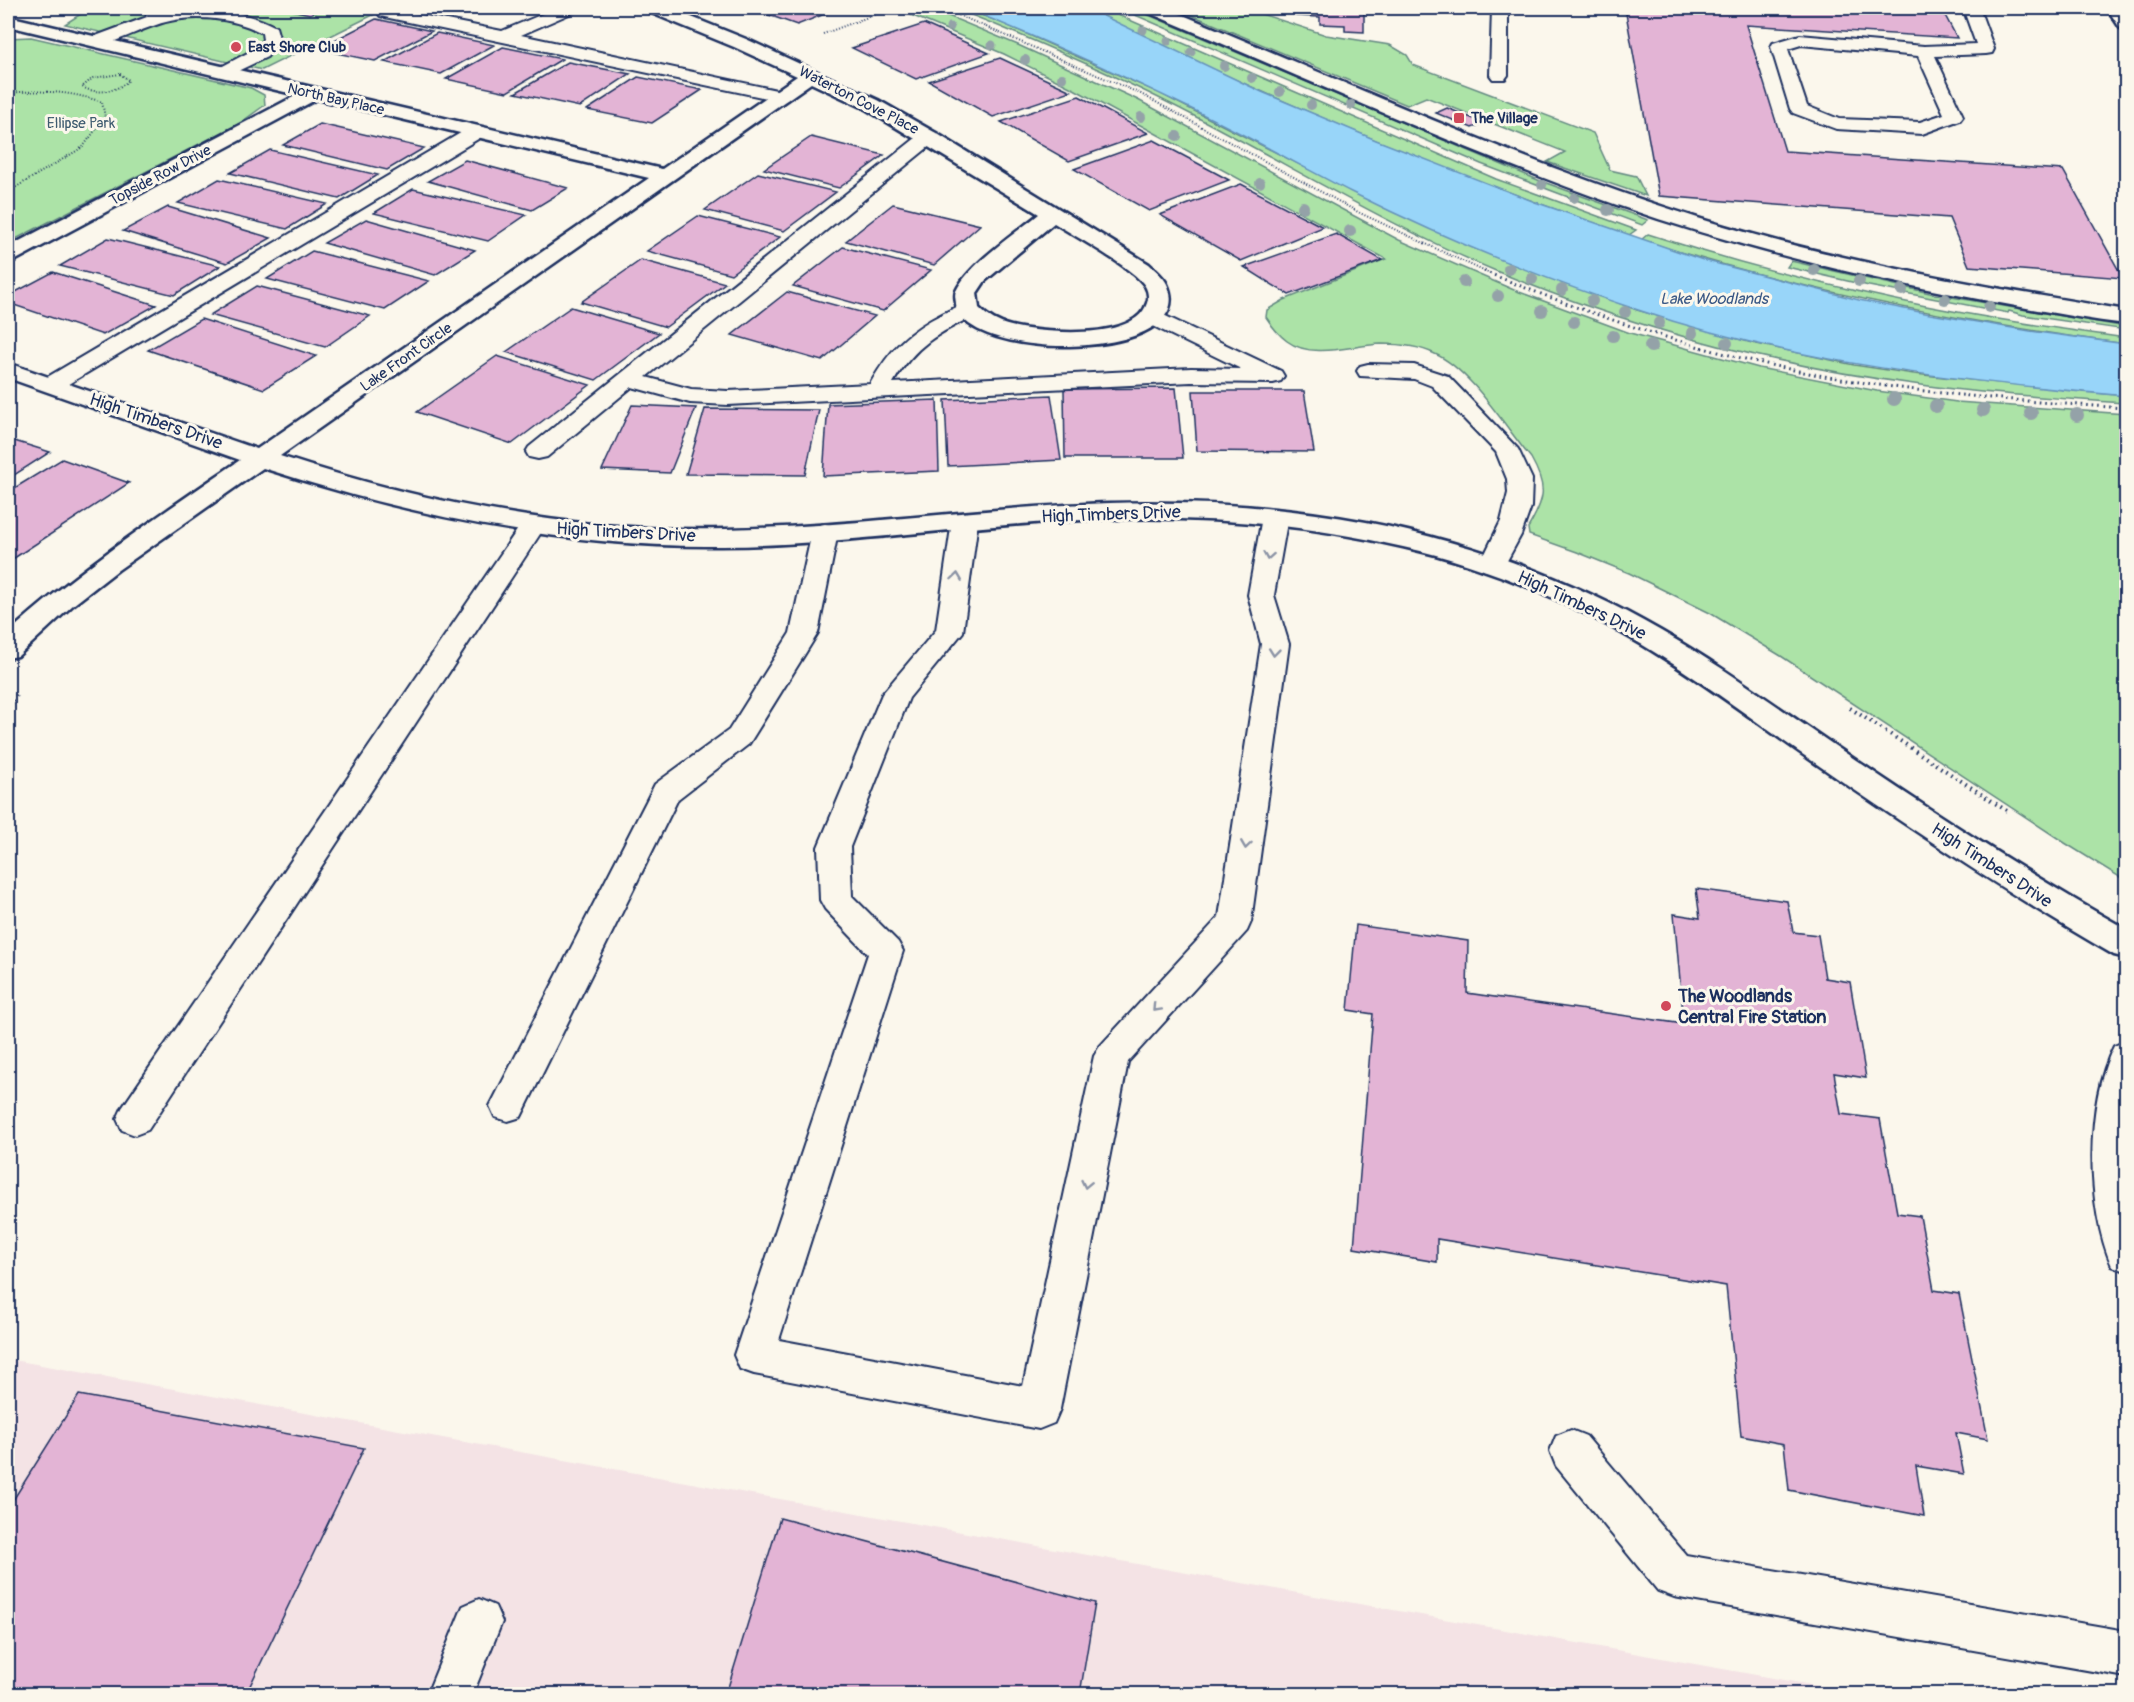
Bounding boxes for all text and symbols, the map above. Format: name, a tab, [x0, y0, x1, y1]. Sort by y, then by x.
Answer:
place label: East Shore Club	[248, 38, 346, 57]
marker: East Shore Club	[229, 40, 243, 54]
street label: Waterton Cove Place	[795, 62, 923, 139]
street label: North Bay Place	[286, 79, 387, 120]
place label: The Village	[1470, 109, 1538, 128]
marker: The Village	[1452, 111, 1466, 125]
park label: Ellipse Park	[47, 114, 116, 133]
street label: Topside Row Drive	[106, 140, 215, 210]
water label: Lake Woodlands	[1660, 289, 1770, 309]
street label: Lake Front Circle	[357, 318, 456, 396]
street label: High Timbers Drive	[86, 388, 226, 455]
street label: High Timbers Drive	[1041, 501, 1181, 528]
street label: High Timbers Drive	[556, 517, 696, 548]
one-way arrow	[1262, 551, 1275, 561]
street label: High Timbers Drive	[1514, 566, 1650, 645]
one-way arrow	[951, 572, 963, 581]
one-way arrow	[1268, 647, 1281, 657]
street label: High Timbers Drive	[1927, 818, 2057, 913]
one-way arrow	[1240, 840, 1252, 849]
place label: The Woodlands Central Fire Station	[1677, 985, 1826, 1029]
marker: The Woodlands Central Fire Station	[1659, 999, 1673, 1013]
one-way arrow	[1152, 1001, 1163, 1012]
one-way arrow	[1080, 1178, 1093, 1188]

